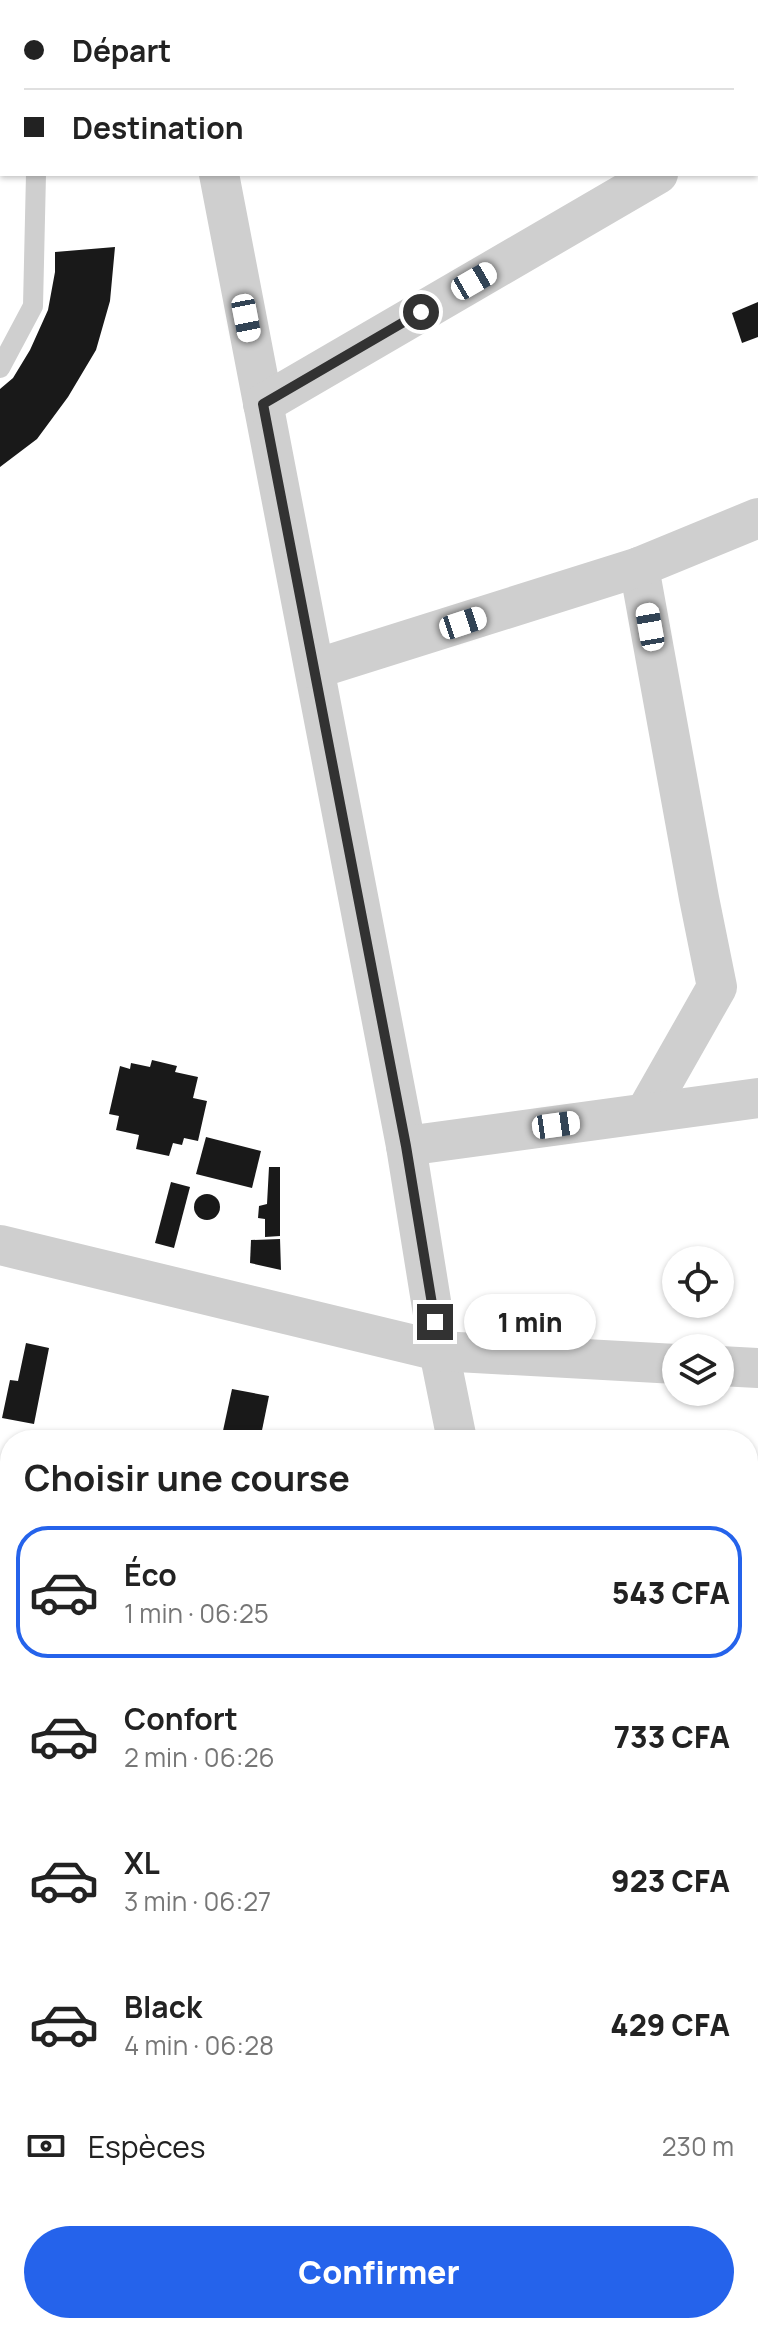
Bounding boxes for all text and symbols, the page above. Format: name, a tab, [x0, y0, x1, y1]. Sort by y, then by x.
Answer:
text: Départ	[72, 30, 171, 71]
text: Destination	[72, 107, 243, 148]
car	[447, 259, 501, 303]
car	[230, 292, 262, 344]
route start	[403, 294, 439, 330]
car	[634, 601, 666, 653]
car	[436, 604, 490, 642]
car	[531, 1110, 581, 1140]
map controls	[662, 1246, 734, 1406]
button: locate	[662, 1246, 734, 1318]
callout: 1 min	[463, 1294, 595, 1350]
route end	[417, 1304, 453, 1340]
text: 1 min	[497, 1304, 563, 1340]
button: layers	[662, 1334, 734, 1406]
text: Choisir une course	[24, 1453, 350, 1502]
text: Éco	[124, 1554, 177, 1595]
icon: car	[28, 1556, 100, 1628]
text: 543 CFA	[612, 1572, 730, 1613]
text: 1 min · 06:25	[124, 1595, 269, 1631]
text: Confort	[124, 1698, 238, 1739]
icon: car	[28, 1700, 100, 1772]
text: 733 CFA	[614, 1716, 730, 1757]
text: 2 min · 06:26	[124, 1739, 275, 1775]
text: XL	[124, 1842, 160, 1883]
icon: car	[28, 1844, 100, 1916]
text: 923 CFA	[611, 1860, 730, 1901]
text: 3 min · 06:27	[124, 1883, 271, 1919]
text: Black	[124, 1986, 202, 2027]
icon: car	[28, 1988, 100, 2060]
text: 429 CFA	[610, 2004, 730, 2045]
text: 4 min · 06:28	[124, 2027, 274, 2063]
icon: cash	[24, 2124, 68, 2168]
text: Espèces	[88, 2126, 206, 2167]
text: 230 m	[662, 2128, 734, 2164]
button: Confirmer	[24, 2226, 734, 2318]

